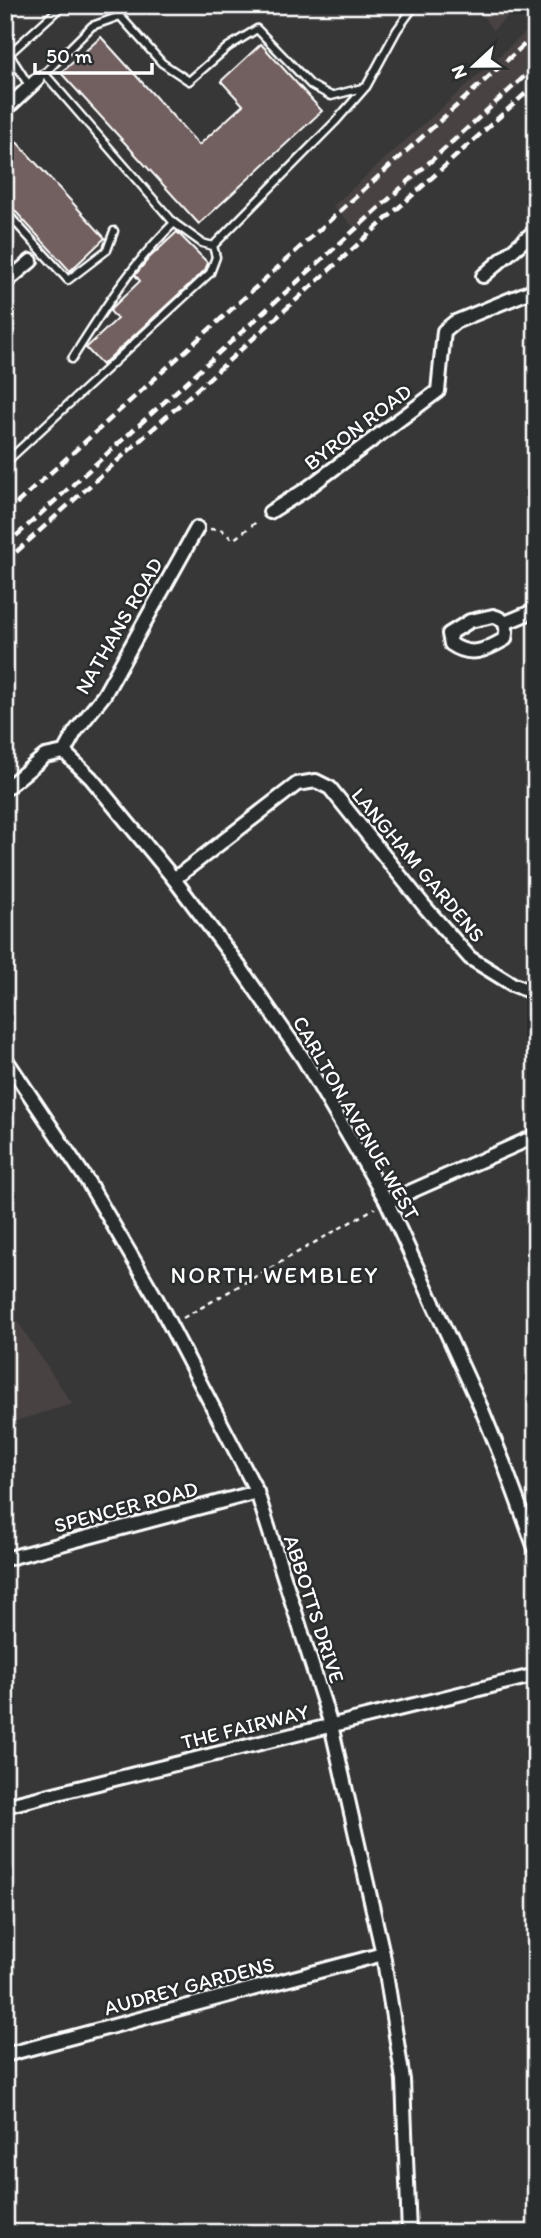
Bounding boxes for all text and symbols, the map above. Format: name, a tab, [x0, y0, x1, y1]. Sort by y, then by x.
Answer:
scale bar	[35, 32, 152, 76]
north arrow	[440, 32, 510, 102]
text: 50 m	[46, 43, 93, 68]
text: N	[446, 62, 472, 82]
street label: BYRON ROAD	[299, 378, 416, 475]
street label: NATHANS ROAD	[69, 553, 168, 698]
street label: LANGHAM GARDENS	[347, 782, 490, 947]
street label: CARLTON AVENUE WEST	[288, 1011, 425, 1224]
district label: NORTH WEMBLEY	[171, 1261, 379, 1289]
street label: SPENCER ROAD	[51, 1475, 201, 1538]
street label: ABBOTTS DRIVE	[279, 1532, 350, 1686]
street label: THE FAIRWAY	[178, 1699, 311, 1754]
street label: AUDREY GARDENS	[101, 1951, 277, 2020]

